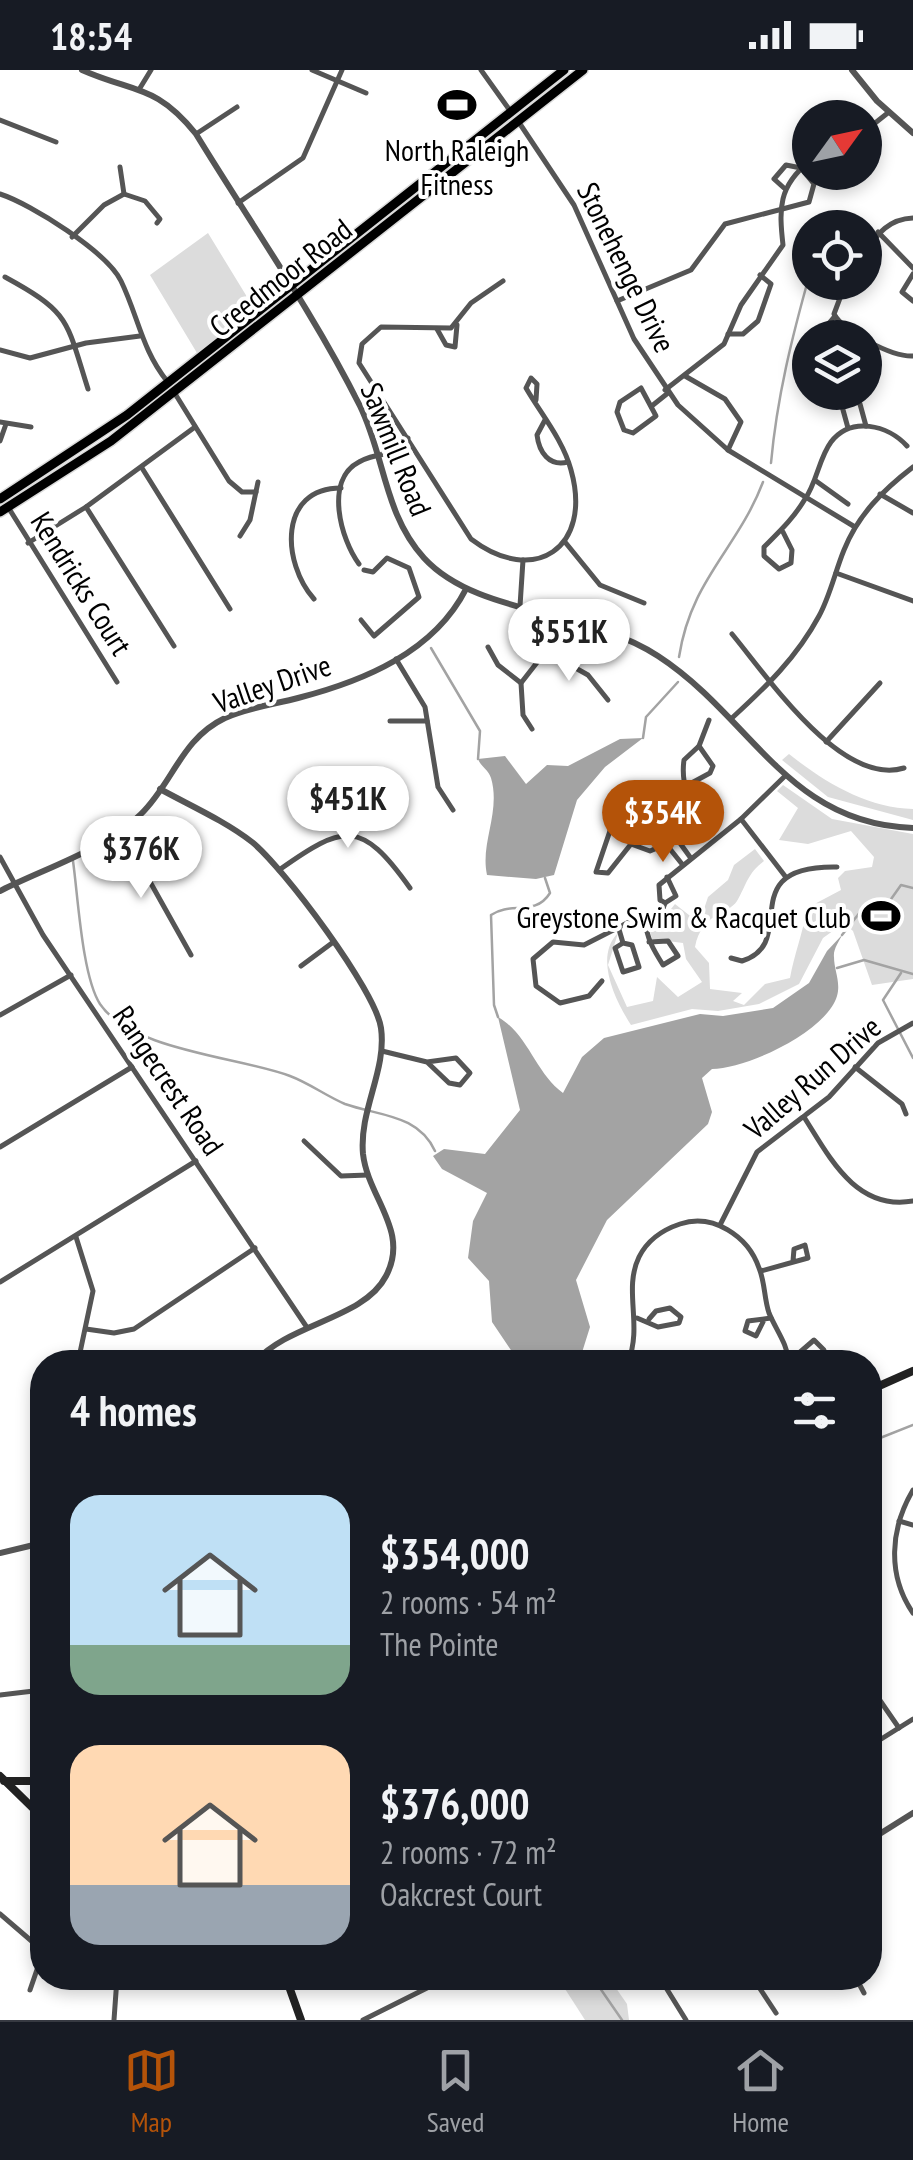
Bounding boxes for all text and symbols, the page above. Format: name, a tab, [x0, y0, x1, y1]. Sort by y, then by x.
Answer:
text: 18:54	[50, 11, 132, 60]
sports icon: North Raleigh Fitness	[436, 84, 478, 126]
north arrow	[792, 100, 882, 190]
map controls	[792, 100, 882, 410]
place label: North Raleigh Fitness	[385, 130, 529, 203]
street label: Stonehenge Drive	[569, 176, 685, 358]
street label: Creedmoor Road	[201, 209, 359, 345]
button: locate	[792, 210, 882, 300]
button: layers	[792, 320, 882, 410]
street label: Sawmill Road	[353, 377, 441, 521]
street label: Kendricks Court	[23, 504, 142, 663]
pin: $551K	[499, 599, 639, 684]
text: $551K	[530, 610, 608, 652]
street label: Valley Drive	[207, 645, 336, 722]
pin: $451K	[278, 766, 418, 851]
text: $451K	[309, 777, 387, 819]
pin: $354K	[593, 780, 733, 865]
text: $354K	[624, 791, 702, 833]
pin: $376K	[71, 816, 211, 901]
text: $376K	[102, 827, 180, 869]
sports icon: Greystone Swim & Racquet Club	[860, 895, 902, 937]
place label: Greystone Swim & Racquet Club	[517, 897, 851, 936]
street label: Rangecrest Road	[105, 998, 233, 1162]
street label: Valley Run Drive	[735, 1007, 888, 1148]
text: 4 homes	[70, 1383, 197, 1438]
icon: filters	[787, 1383, 842, 1438]
text: $354,000	[380, 1526, 530, 1581]
icon: home	[150, 1535, 270, 1655]
text: 2 rooms · 54 m²	[380, 1581, 557, 1623]
text: The Pointe	[380, 1623, 498, 1665]
text: $376,000	[380, 1776, 530, 1831]
icon: home	[150, 1785, 270, 1905]
text: 2 rooms · 72 m²	[380, 1831, 557, 1873]
text: Oakcrest Court	[380, 1873, 542, 1915]
tab: Map	[124, 2043, 179, 2140]
tab: Saved	[427, 2043, 484, 2140]
tab: Home	[732, 2043, 789, 2140]

